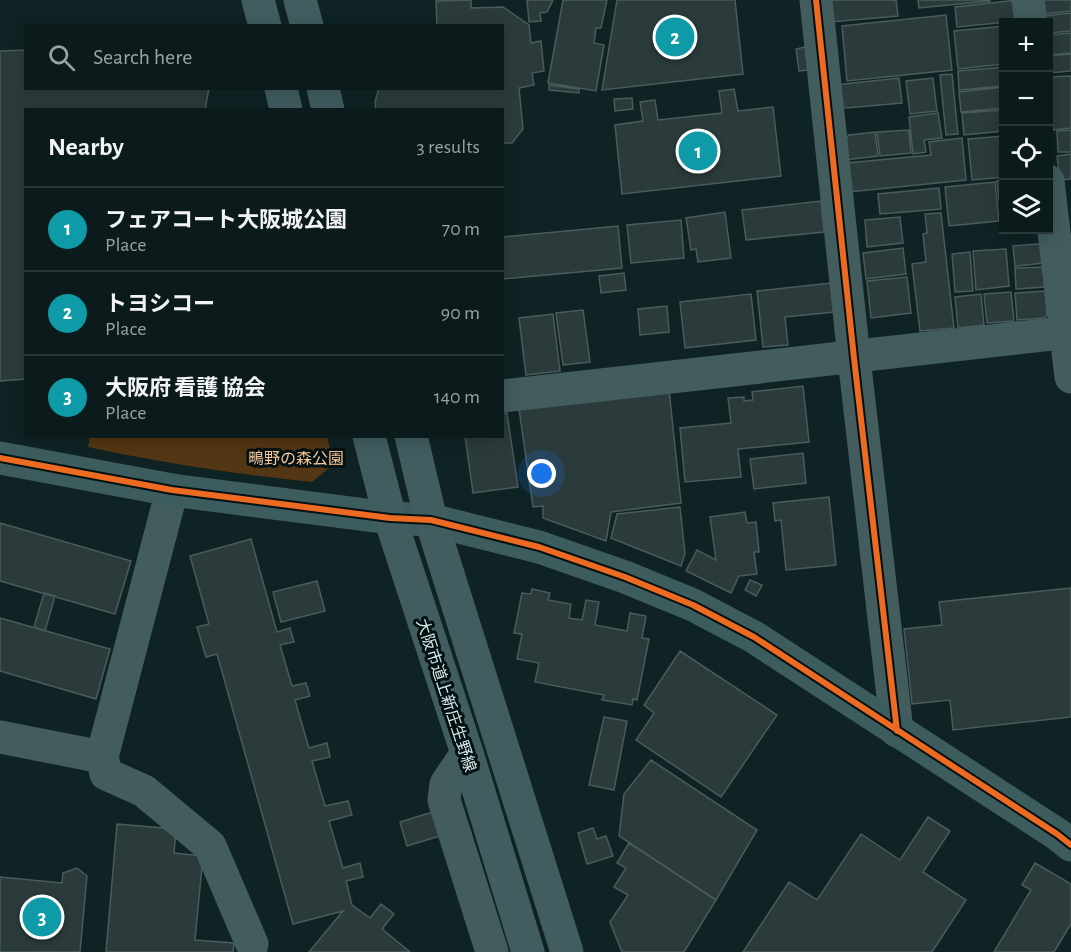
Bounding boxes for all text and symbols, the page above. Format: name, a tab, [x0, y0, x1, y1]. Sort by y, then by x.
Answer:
pin: 2	[656, 15, 694, 60]
map controls	[999, 18, 1053, 234]
button: +	[999, 18, 1053, 72]
search box	[24, 24, 504, 90]
icon: search	[45, 41, 78, 74]
text: Search here	[93, 46, 192, 68]
button: −	[999, 72, 1053, 126]
button: locate	[999, 126, 1053, 180]
pin: 1	[678, 128, 718, 174]
text: Nearby	[48, 134, 124, 160]
text: 3 results	[416, 137, 480, 157]
button: layers	[999, 180, 1053, 234]
text: フェアコート大阪城公園	[105, 209, 347, 231]
text: 1	[64, 219, 71, 239]
text: 70 m	[442, 219, 480, 239]
text: Place	[105, 235, 146, 255]
text: トヨシコー	[105, 293, 215, 315]
text: 2	[63, 303, 72, 323]
text: 90 m	[441, 303, 480, 323]
text: Place	[105, 319, 146, 339]
text: 大阪府 看護 協会	[105, 377, 266, 399]
text: 3	[63, 387, 72, 407]
text: 140 m	[434, 387, 480, 407]
text: Place	[105, 403, 146, 423]
park label: 鴫野の森公園	[248, 450, 344, 467]
your location	[527, 459, 556, 488]
street label: 大阪市道上新庄生野線	[414, 616, 479, 774]
pin: 3	[22, 894, 62, 940]

